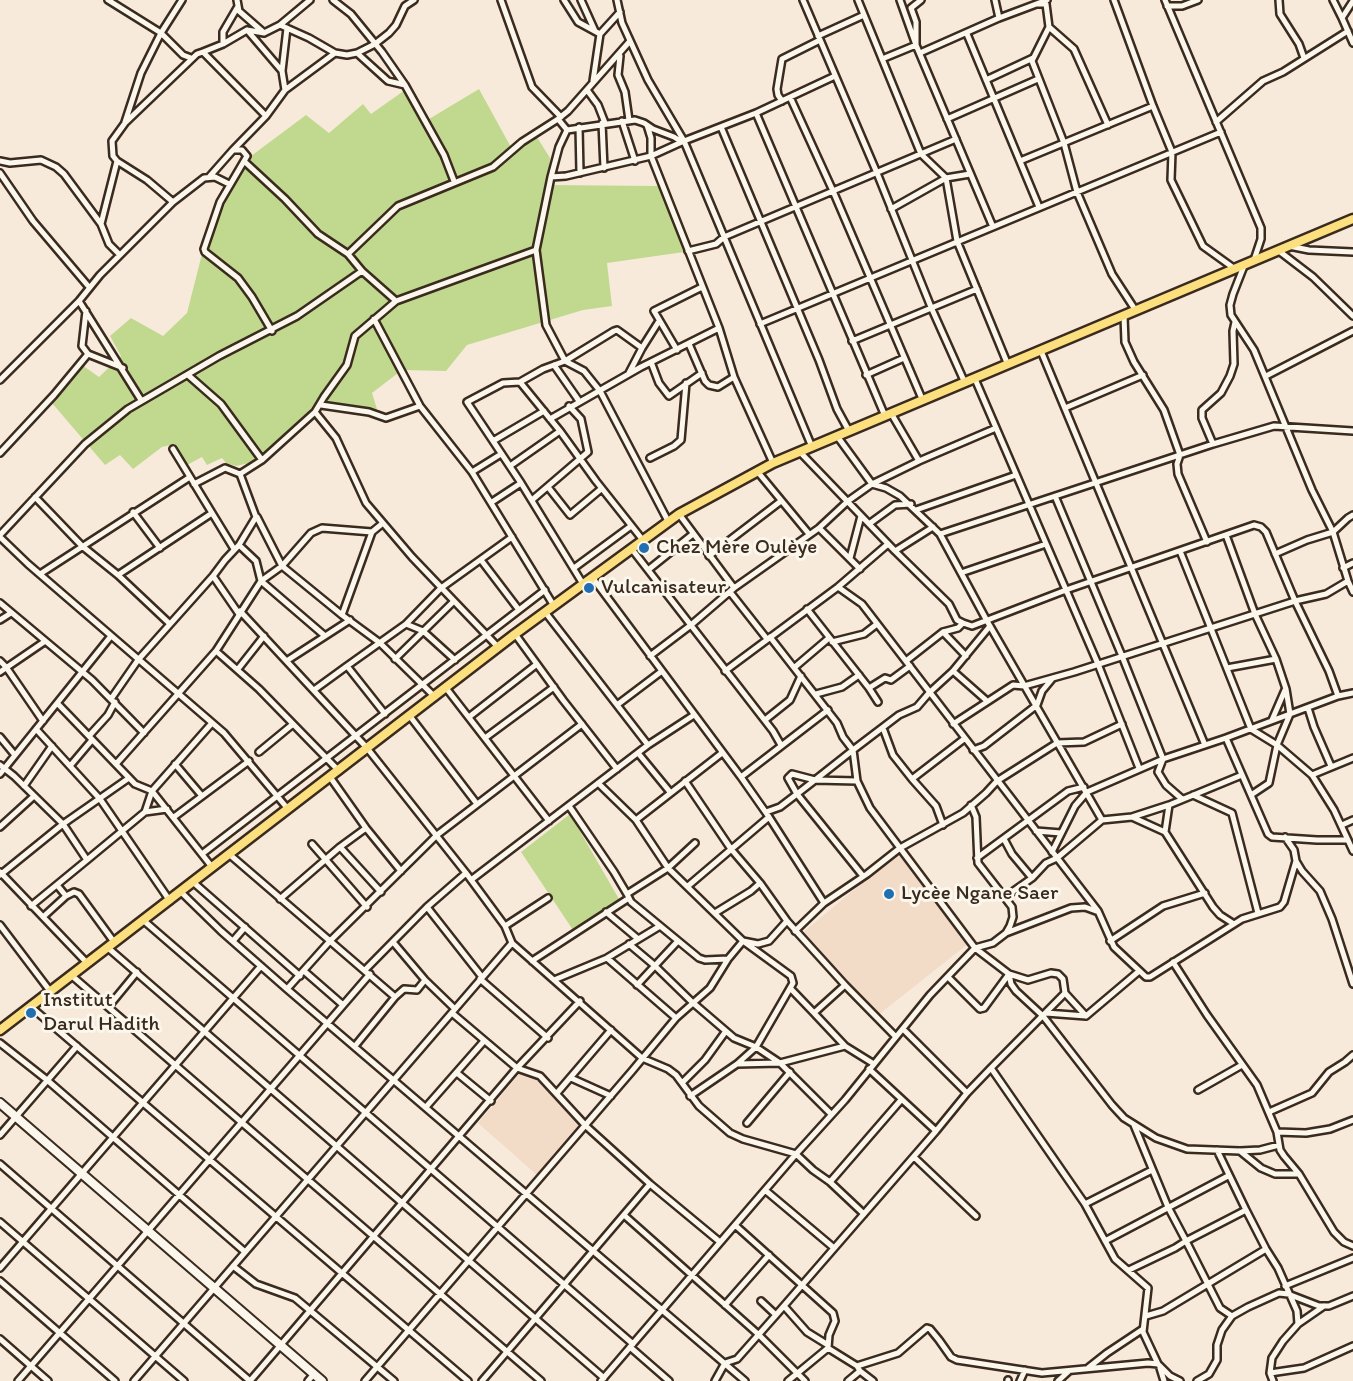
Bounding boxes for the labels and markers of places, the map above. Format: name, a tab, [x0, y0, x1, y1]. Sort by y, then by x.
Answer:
place label: Chez Mère Oulèye	[656, 535, 817, 561]
marker: Chez Mère Oulèye	[637, 541, 651, 555]
place label: Vulcanisateur	[601, 575, 726, 601]
marker: Vulcanisateur	[582, 581, 596, 595]
place label: Lycèe Ngane Saer	[901, 881, 1058, 907]
marker: Lycèe Ngane Saer	[882, 887, 896, 901]
place label: Institut Darul Hadith	[43, 988, 160, 1038]
marker: Institut Darul Hadith	[24, 1006, 38, 1020]

